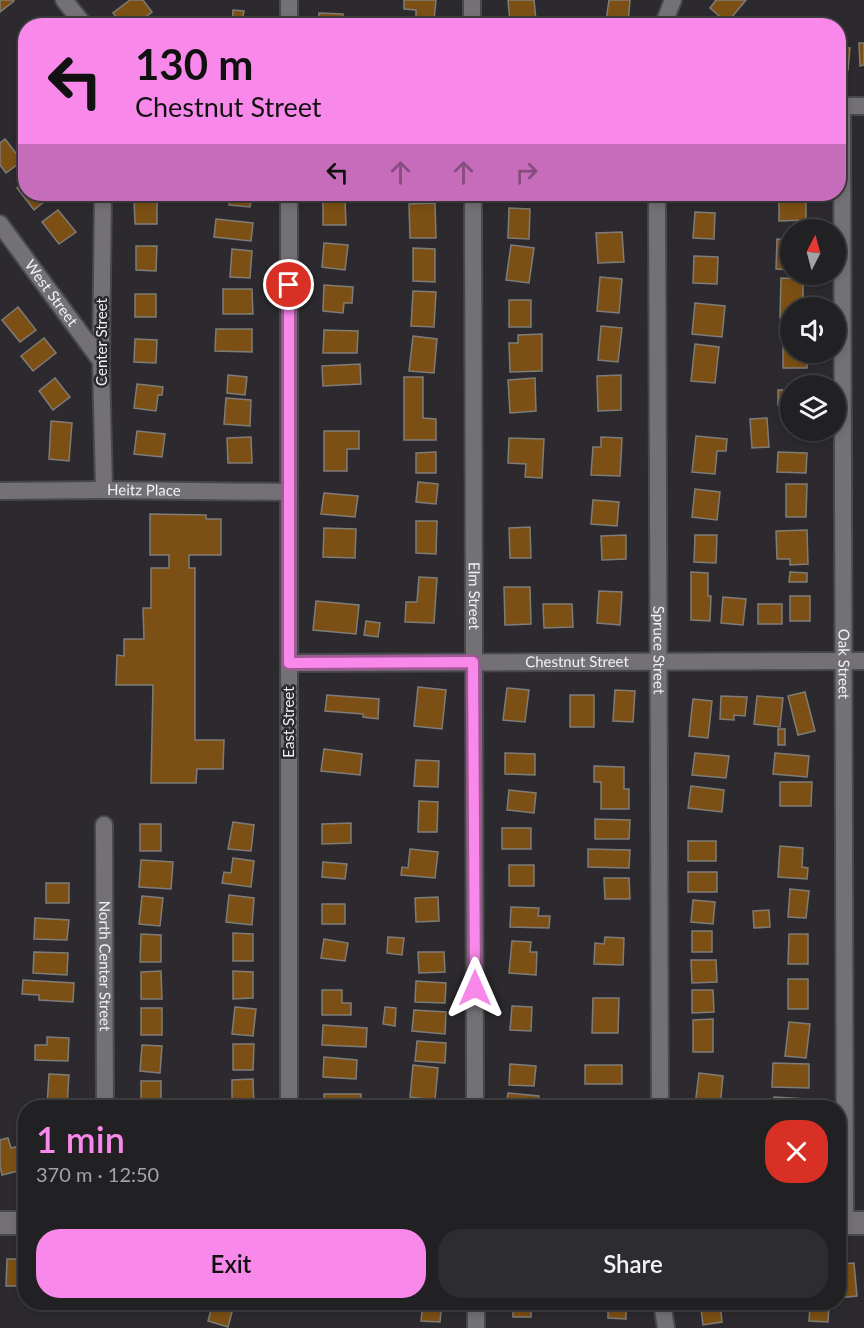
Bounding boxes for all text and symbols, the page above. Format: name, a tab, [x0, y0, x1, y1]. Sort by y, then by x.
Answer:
text: 130 m	[135, 39, 253, 89]
icon: left	[36, 42, 114, 120]
text: Chestnut Street	[135, 90, 322, 123]
icon: left	[321, 156, 354, 189]
icon: ahead	[384, 156, 417, 189]
icon: ahead	[447, 156, 480, 189]
icon: right	[510, 156, 543, 189]
north arrow	[780, 219, 846, 285]
map controls	[780, 219, 846, 441]
street label: West Street	[21, 256, 83, 330]
pin	[263, 259, 314, 310]
icon: arrive	[272, 268, 305, 301]
street label: Center Street	[92, 297, 110, 386]
button: sound	[780, 297, 846, 363]
button: layers	[780, 375, 846, 441]
street label: Heitz Place	[107, 480, 181, 499]
street label: Elm Street	[466, 562, 484, 631]
street label: Spruce Street	[650, 606, 669, 695]
street label: Oak Street	[835, 629, 854, 700]
street label: Chestnut Street	[525, 652, 630, 670]
street label: East Street	[279, 686, 297, 758]
street label: North Center Street	[96, 901, 115, 1032]
position arrow	[443, 956, 507, 1020]
text: 1 min	[36, 1117, 125, 1161]
button: close	[765, 1120, 828, 1183]
text: 370 m · 12:50	[36, 1162, 159, 1186]
button: Exit	[36, 1229, 426, 1298]
button: Share	[438, 1229, 828, 1298]

